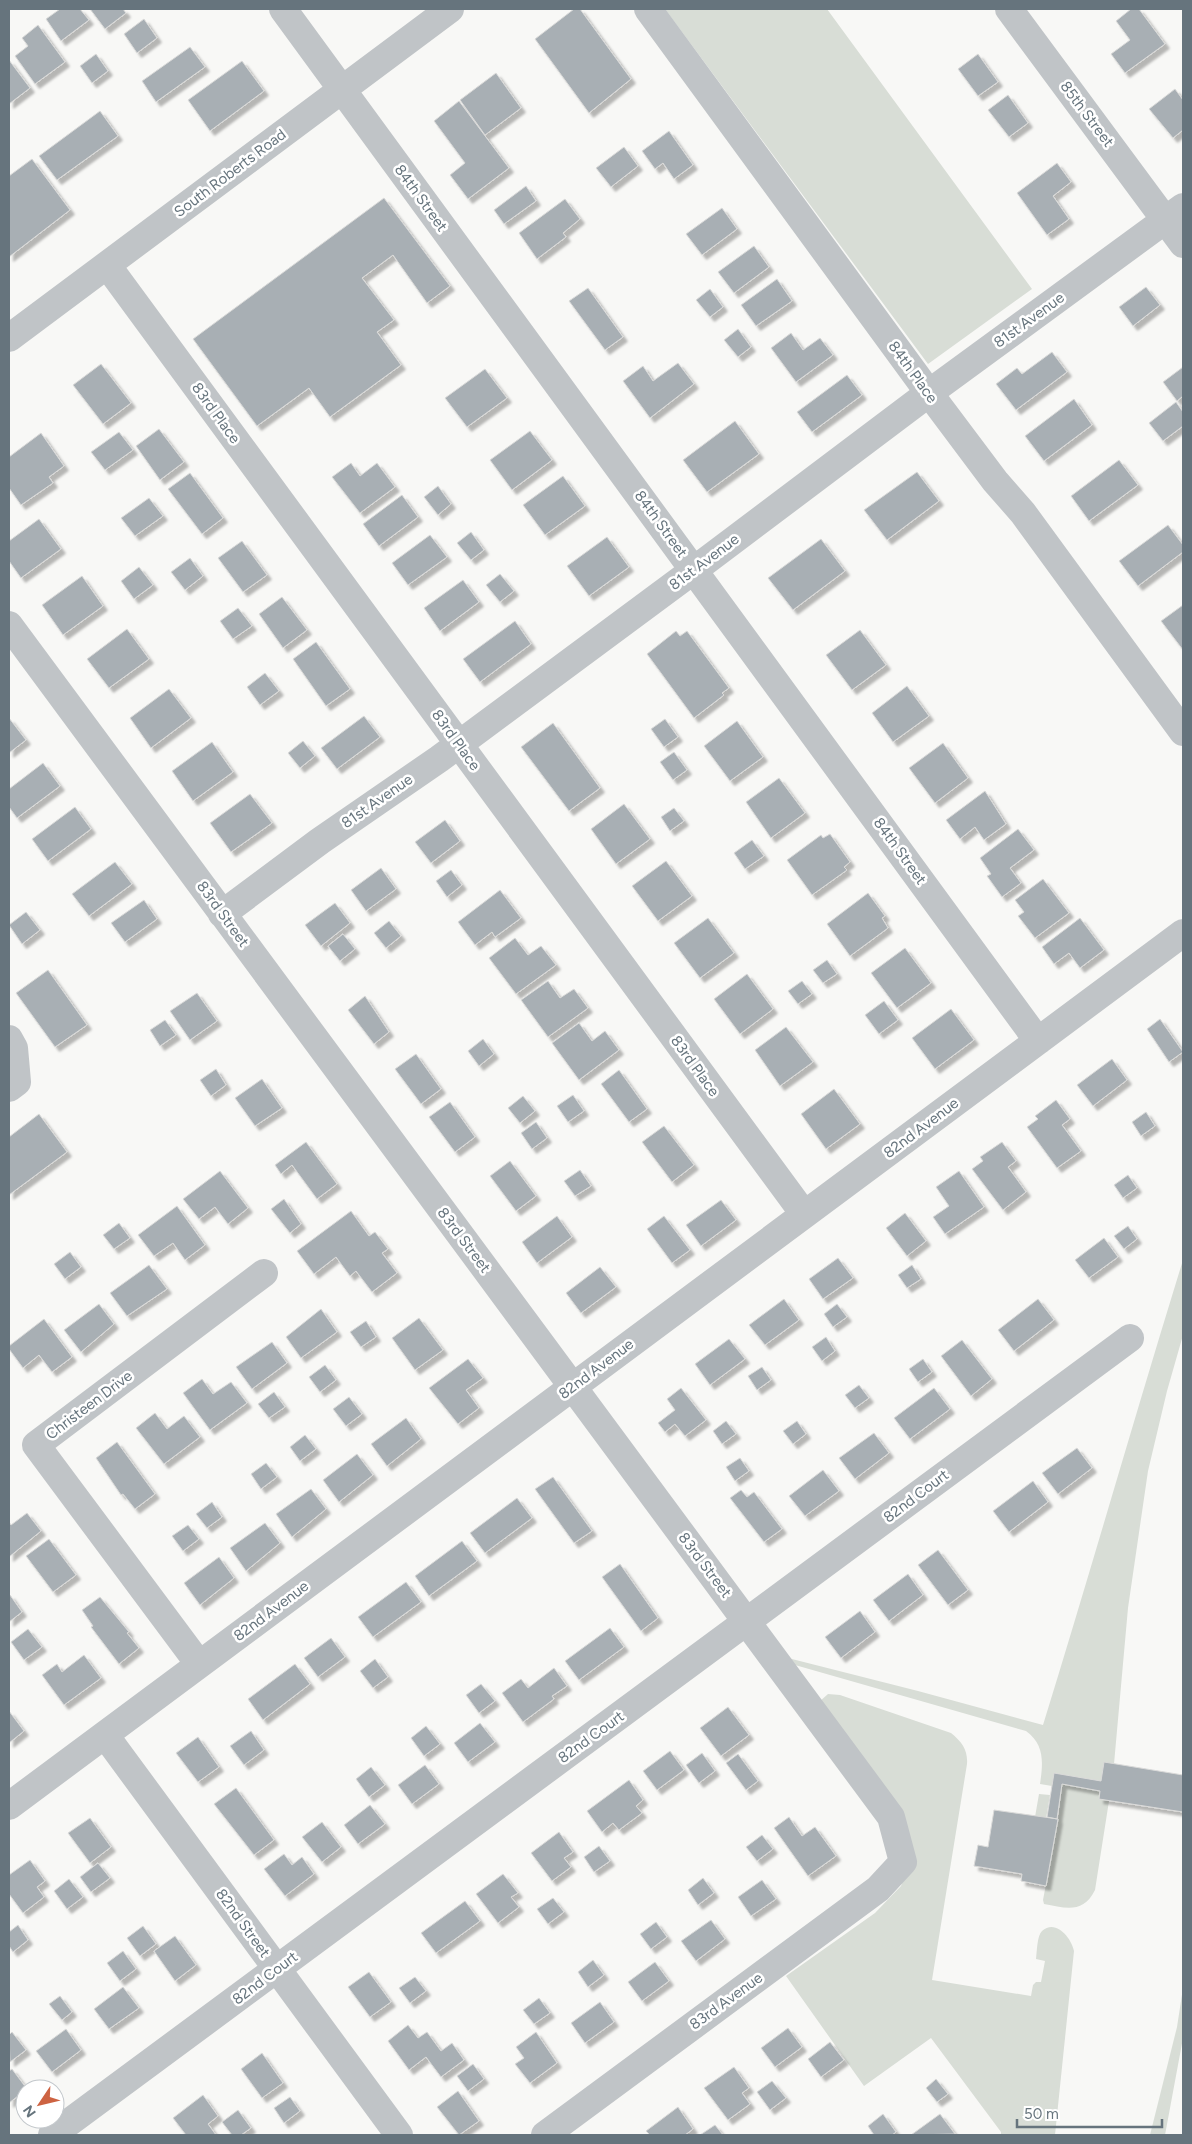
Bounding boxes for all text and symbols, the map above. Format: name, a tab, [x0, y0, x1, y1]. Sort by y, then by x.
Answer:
street label: 85th Street	[1056, 78, 1118, 151]
street label: South Roberts Road	[171, 125, 289, 221]
street label: 84th Street	[391, 161, 451, 235]
street label: 81st Avenue	[990, 288, 1068, 352]
street label: 84th Place	[884, 337, 942, 407]
street label: 83rd Place	[188, 379, 244, 447]
street label: 84th Street	[631, 487, 691, 561]
street label: 81st Avenue	[666, 530, 742, 594]
street label: 83rd Place	[428, 706, 484, 774]
street label: 81st Avenue	[338, 770, 416, 832]
street label: 84th Street	[870, 814, 930, 888]
street label: 83rd Street	[193, 878, 253, 951]
street label: 83rd Place	[667, 1032, 723, 1100]
street label: 82nd Avenue	[880, 1094, 962, 1162]
street label: 83rd Street	[434, 1204, 495, 1276]
street label: 82nd Avenue	[555, 1335, 637, 1403]
street label: Christeen Drive	[42, 1367, 136, 1443]
street label: 82nd Court	[880, 1465, 952, 1526]
street label: 83rd Street	[675, 1529, 736, 1601]
street label: 82nd Avenue	[230, 1577, 312, 1645]
street label: 82nd Court	[555, 1707, 628, 1767]
street label: 82nd Street	[212, 1885, 274, 1961]
street label: 82nd Court	[229, 1947, 301, 2008]
street label: 83rd Avenue	[686, 1969, 766, 2033]
north arrow	[15, 2079, 65, 2129]
scale bar	[1017, 2096, 1162, 2128]
text: N	[20, 2102, 40, 2120]
text: 50 m	[1024, 2105, 1059, 2123]

